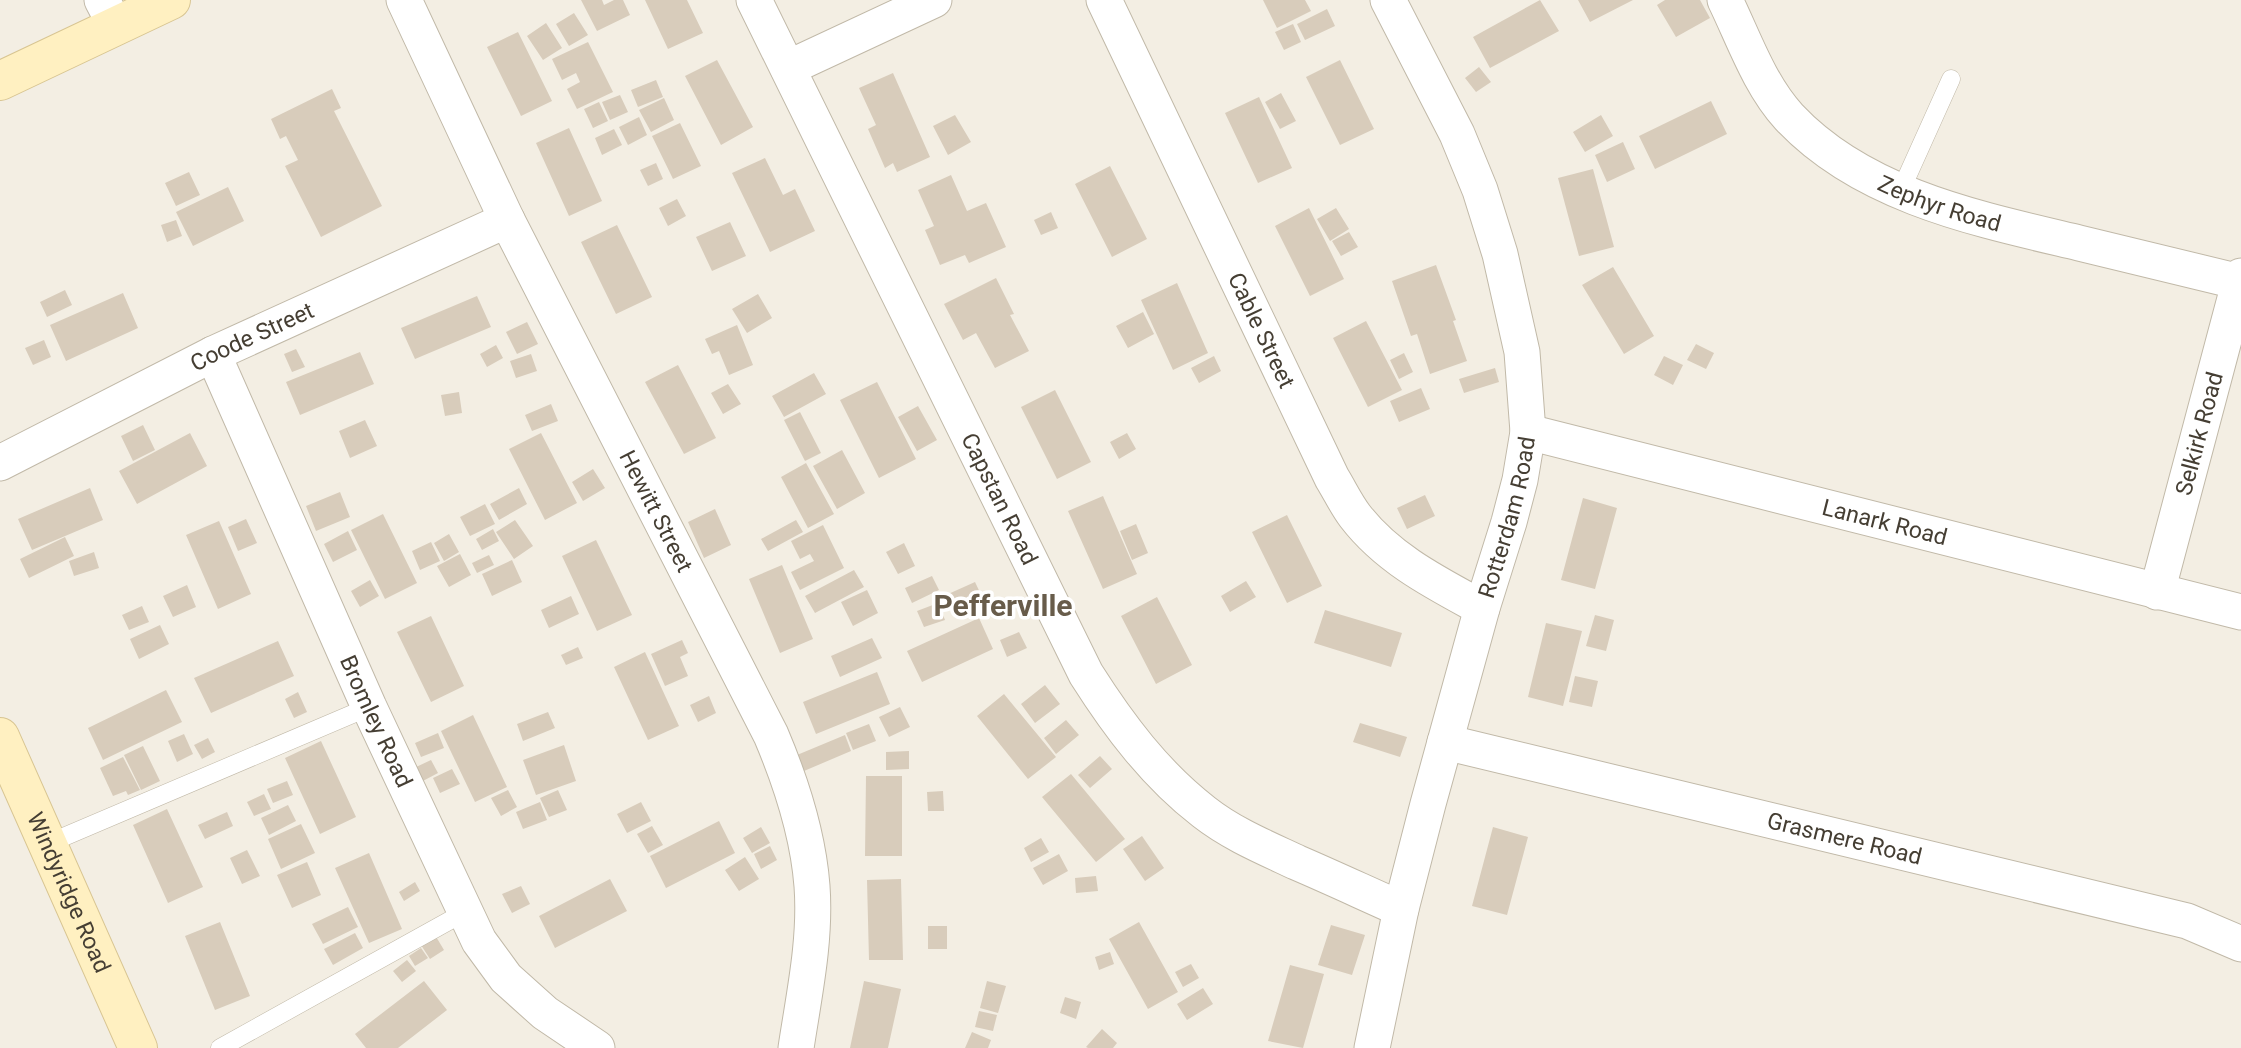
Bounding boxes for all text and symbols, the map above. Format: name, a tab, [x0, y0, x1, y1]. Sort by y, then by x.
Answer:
street label: Zephyr Road	[1873, 170, 2004, 238]
street label: Cable Street	[1222, 268, 1300, 393]
street label: Coode Street	[186, 297, 318, 377]
street label: Selkirk Road	[2170, 369, 2229, 498]
street label: Capstan Road	[955, 429, 1043, 569]
street label: Rotterdam Road	[1473, 435, 1541, 602]
street label: Hewitt Street	[613, 446, 698, 577]
street label: Lanark Road	[1819, 494, 1950, 551]
district label: Pefferville	[933, 588, 1073, 623]
street label: Bromley Road	[334, 651, 418, 792]
street label: Grasmere Road	[1764, 807, 1924, 871]
street label: Windyridge Road	[21, 808, 116, 977]

